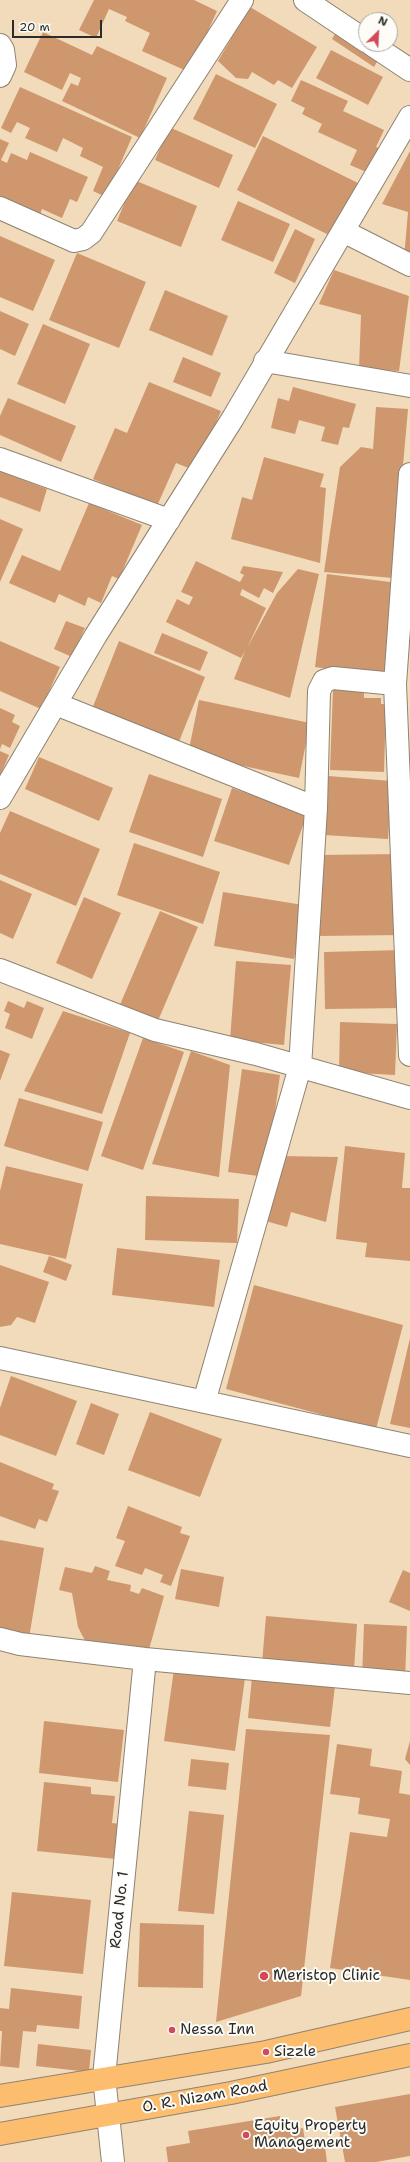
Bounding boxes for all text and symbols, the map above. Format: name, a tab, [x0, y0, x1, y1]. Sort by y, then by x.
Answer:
scale bar	[14, 12, 104, 38]
north arrow	[358, 12, 398, 52]
text: N	[376, 13, 390, 30]
text: 20 m	[19, 19, 50, 35]
street label: Road No. 1	[107, 1870, 133, 1950]
place label: Meristop Clinic	[273, 1967, 380, 1985]
marker: Meristop Clinic	[258, 1970, 270, 1982]
place label: Nessa Inn	[180, 2021, 255, 2039]
marker: Nessa Inn	[167, 2025, 177, 2035]
place label: Sizzle	[274, 2043, 316, 2061]
marker: Sizzle	[261, 2047, 271, 2057]
street label: O. R. Nizam Road	[141, 2077, 269, 2117]
place label: Equity Property Management	[254, 2117, 367, 2152]
marker: Equity Property Management	[241, 2130, 251, 2140]

